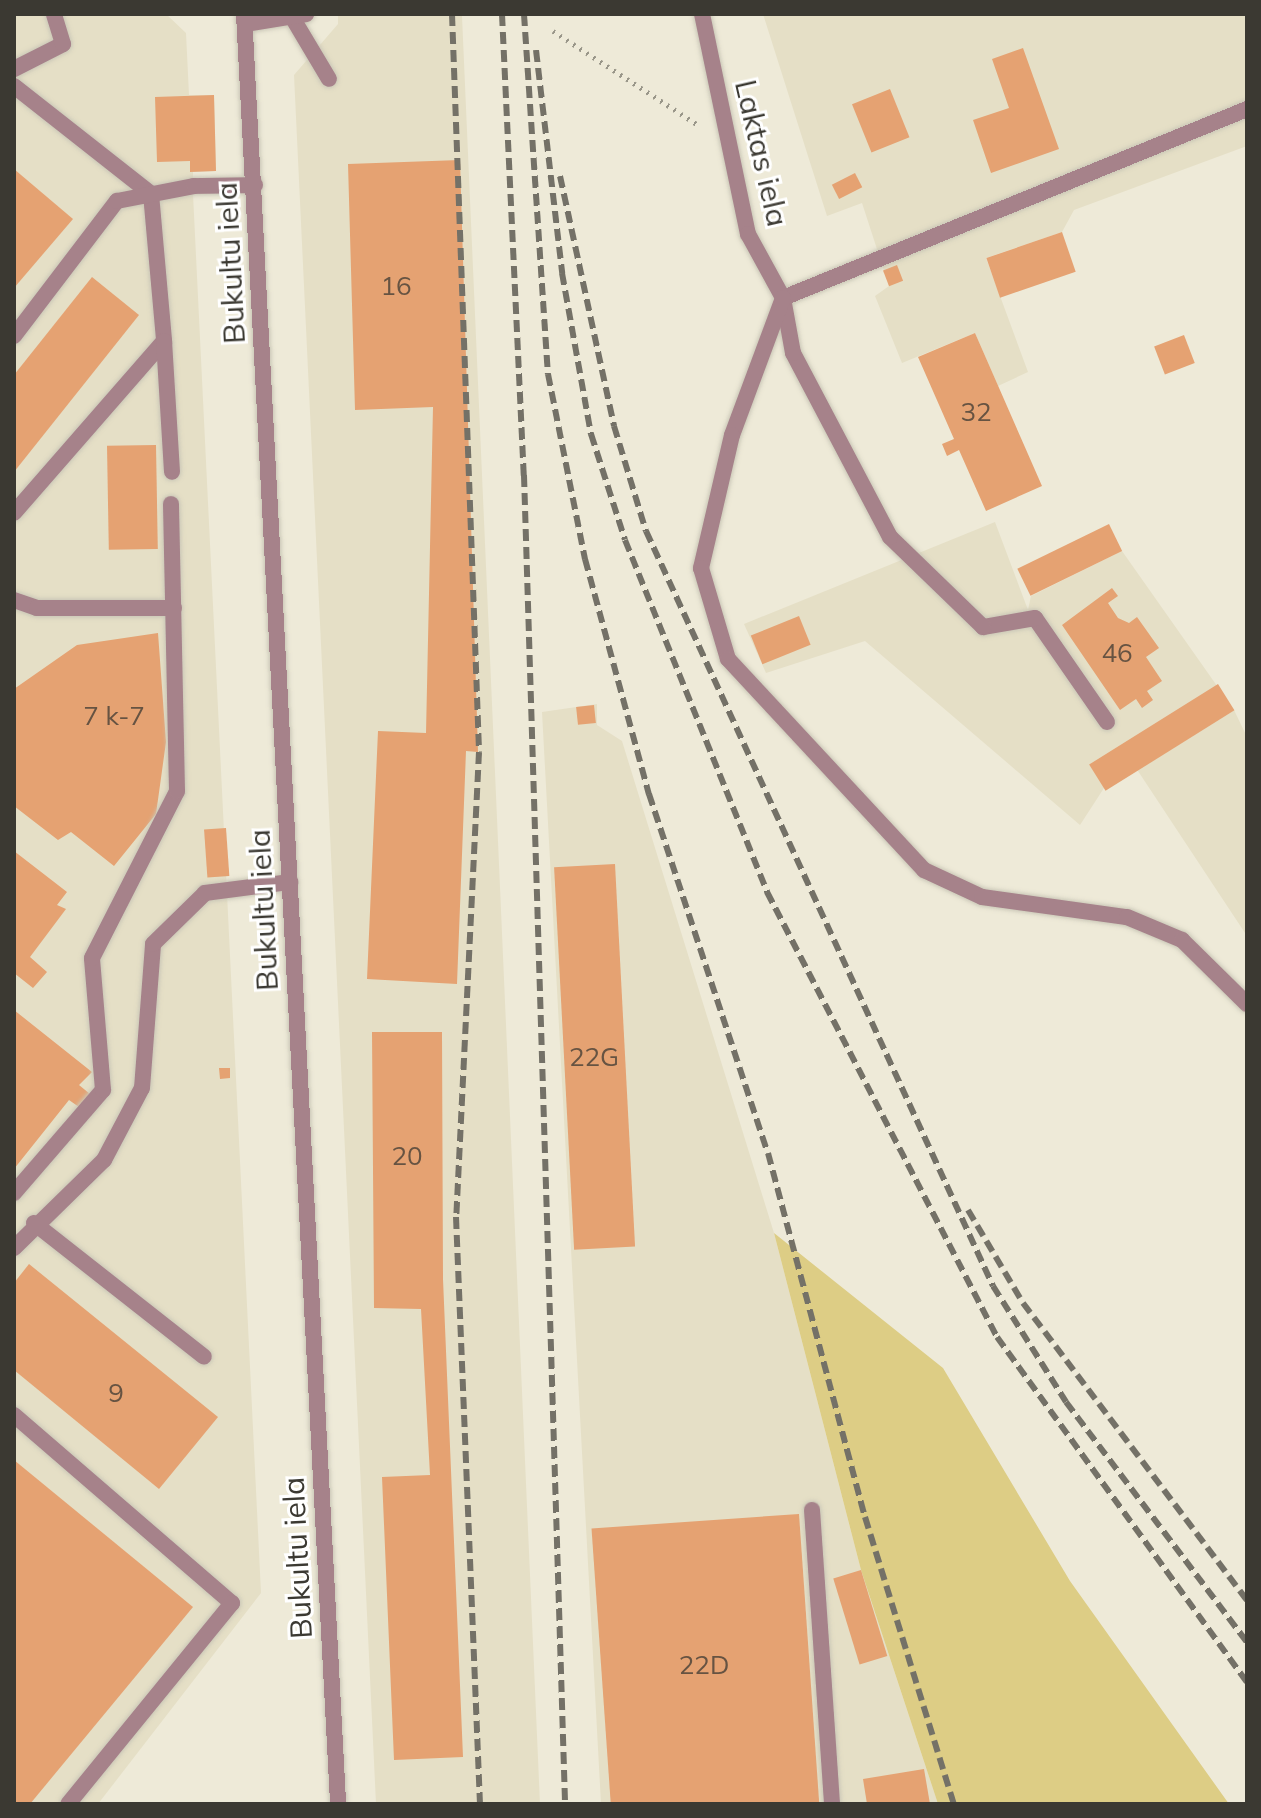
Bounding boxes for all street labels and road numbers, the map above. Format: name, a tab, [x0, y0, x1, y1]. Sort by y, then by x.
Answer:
street label: Laktas iela	[728, 76, 796, 230]
street label: Bukultu iela	[208, 181, 252, 345]
street label: Bukultu iela	[241, 828, 285, 992]
street label: Bukultu iela	[275, 1476, 319, 1640]

